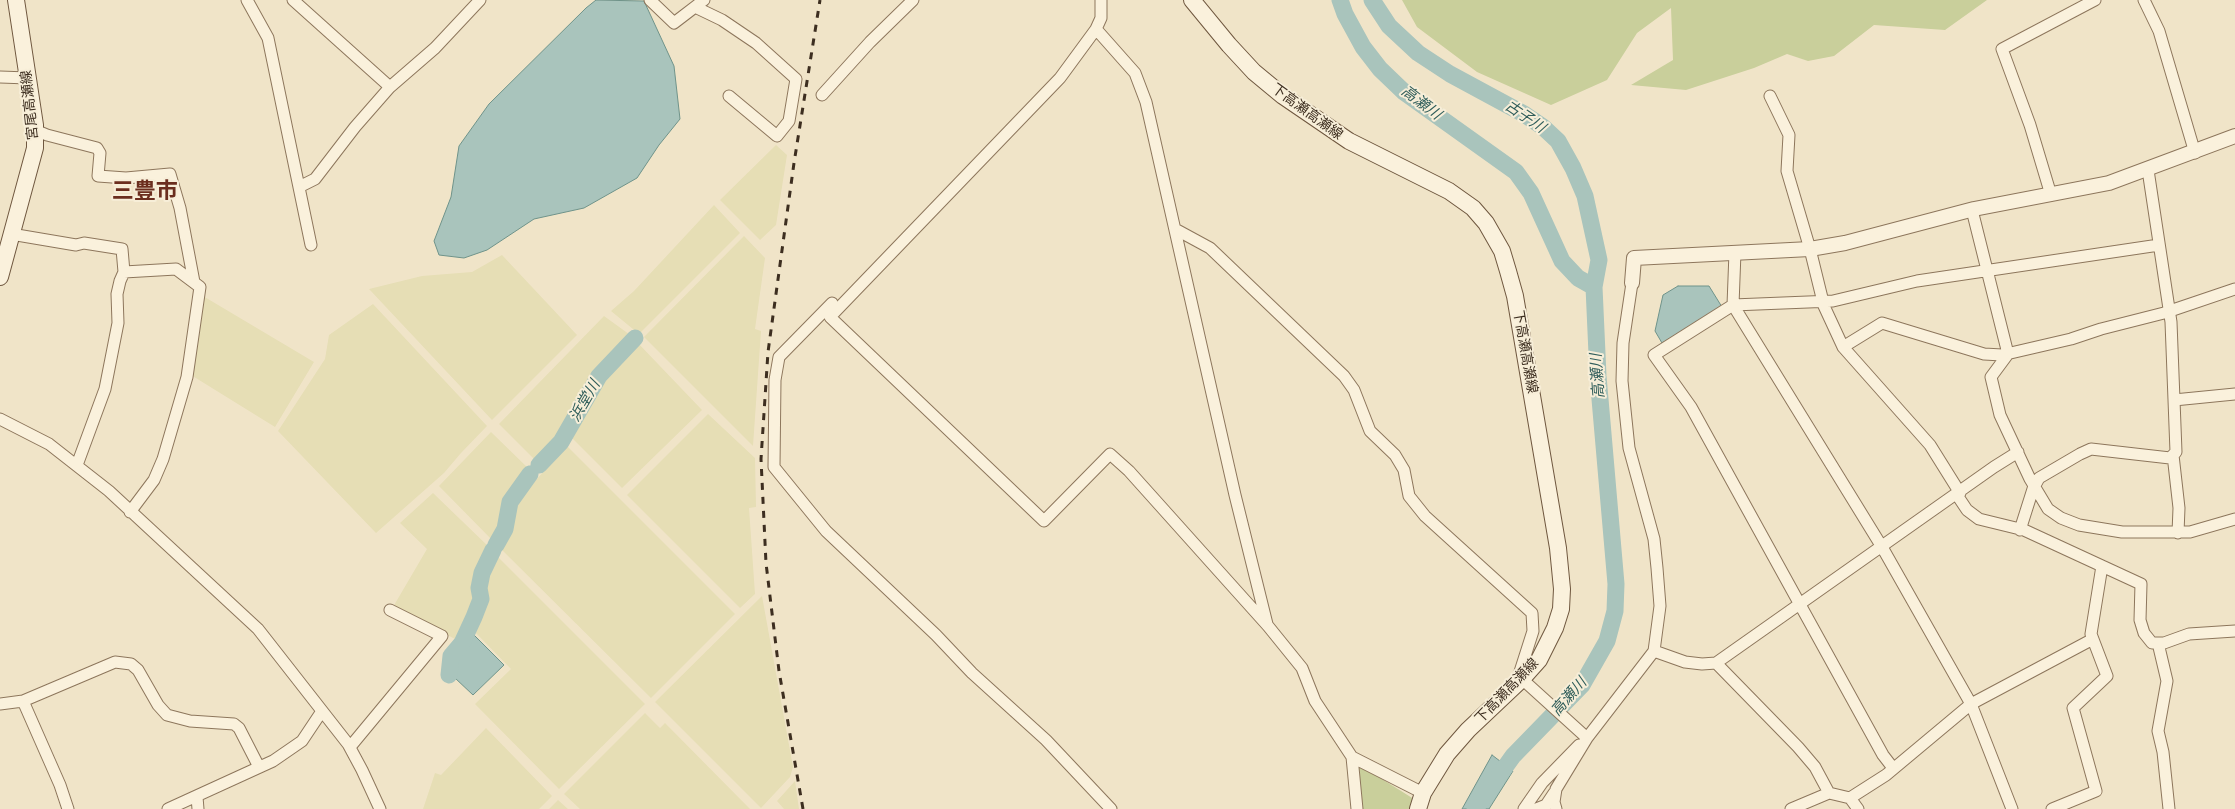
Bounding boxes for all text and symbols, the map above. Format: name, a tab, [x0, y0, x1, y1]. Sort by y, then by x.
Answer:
street label: 宮尾高瀬線	[18, 69, 42, 141]
street label: 下高瀬高瀬線	[1268, 81, 1346, 143]
water label: 高瀬川	[1398, 82, 1444, 124]
water label: 古子川	[1501, 97, 1549, 137]
district label: 三豊市	[112, 179, 178, 205]
street label: 下高瀬高瀬線	[1509, 309, 1541, 395]
water label: 高瀬川	[1587, 353, 1609, 399]
water label: 浜堂川	[566, 377, 604, 425]
street label: 下高瀬高瀬線	[1472, 655, 1542, 727]
water label: 高瀬川	[1547, 674, 1591, 720]

